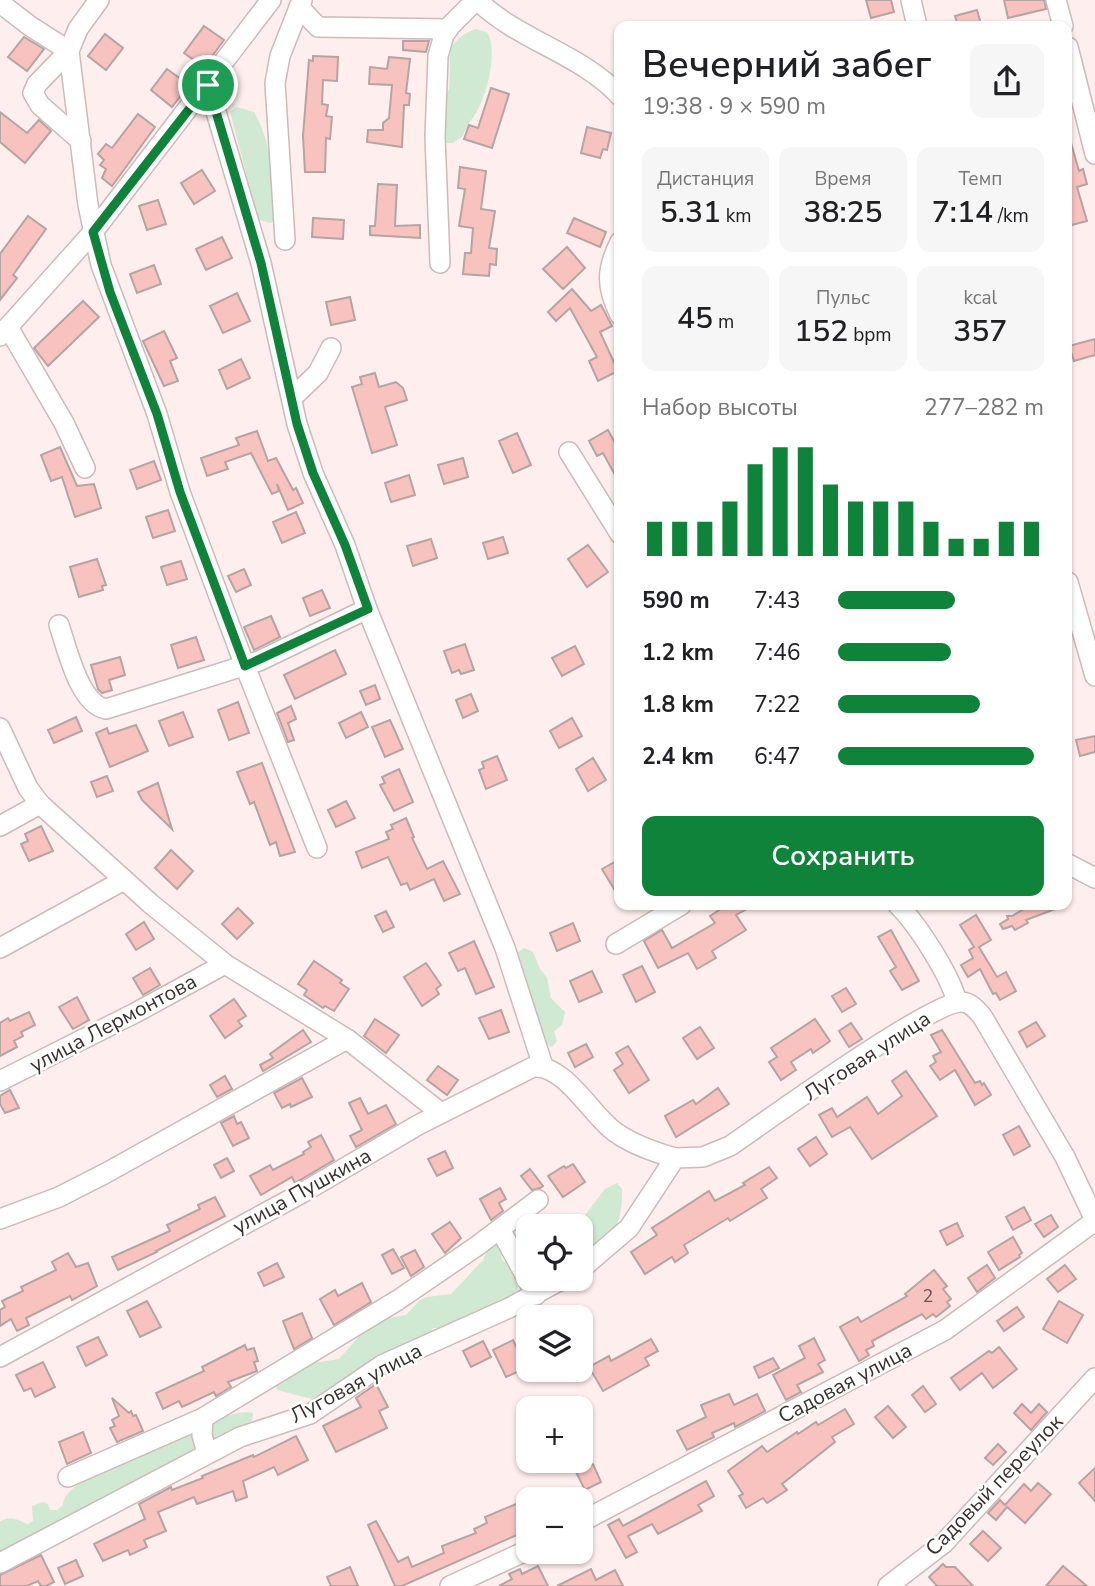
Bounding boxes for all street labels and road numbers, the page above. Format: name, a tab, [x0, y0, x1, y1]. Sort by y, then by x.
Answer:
street label: улица Лермонтова	[25, 967, 201, 1079]
street label: Луговая улица	[798, 1005, 936, 1107]
street label: улица Пушкина	[228, 1141, 376, 1241]
street label: Луговая улица	[285, 1336, 427, 1430]
street label: Садовая улица	[773, 1336, 917, 1430]
street label: Садовый переулок	[919, 1407, 1070, 1562]

